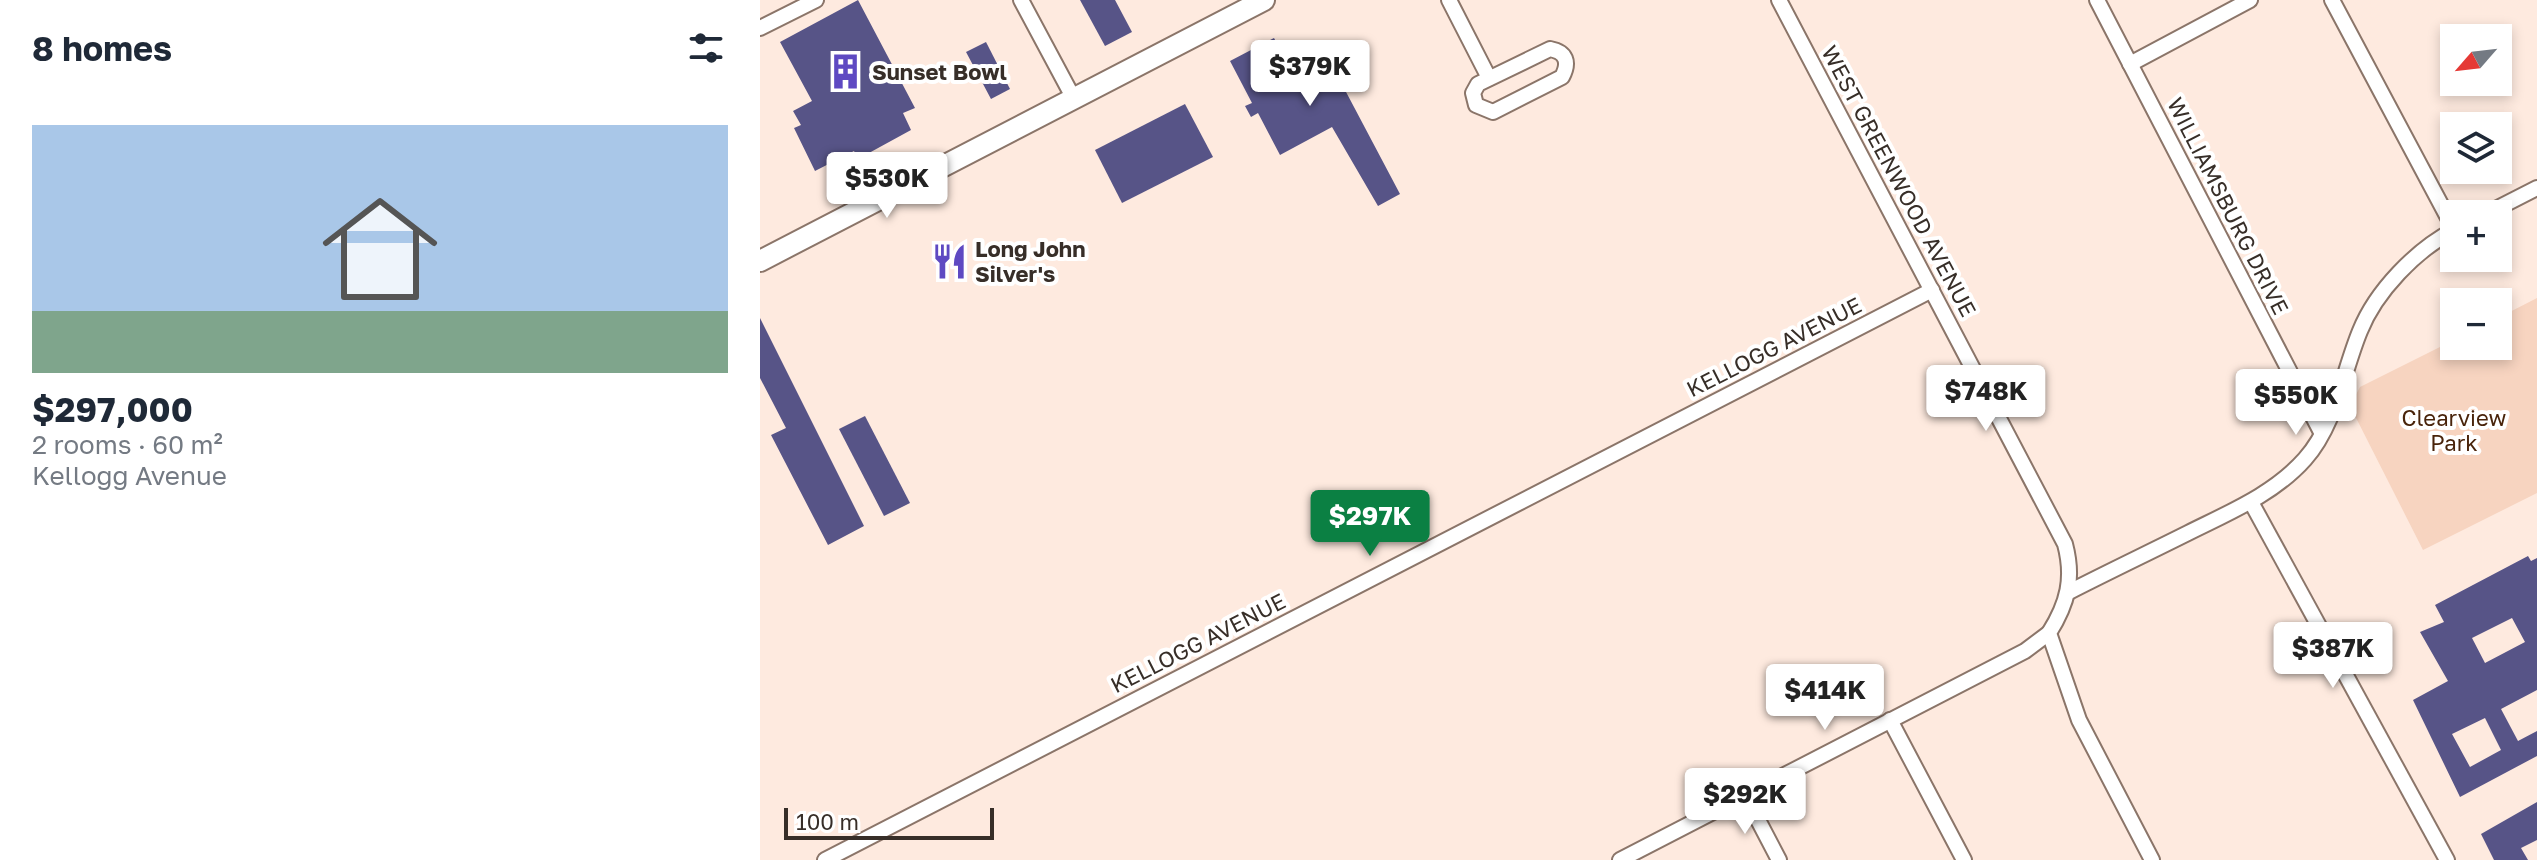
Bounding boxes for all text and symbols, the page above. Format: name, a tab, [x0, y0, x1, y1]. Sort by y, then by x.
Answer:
north arrow	[2440, 24, 2512, 96]
map controls	[2440, 24, 2512, 360]
icon: filters	[684, 26, 728, 70]
text: 8 homes	[32, 28, 172, 68]
pin: $379K	[1254, 40, 1366, 108]
street label: WEST GREENWOOD AVENUE	[1816, 41, 1983, 321]
text: $379K	[1269, 50, 1351, 81]
building icon: Sunset Bowl	[827, 53, 865, 91]
place label: Sunset Bowl	[872, 58, 1007, 85]
street label: WILLIAMSBURG DRIVE	[2162, 93, 2295, 319]
button: layers	[2440, 112, 2512, 184]
pin: $530K	[831, 152, 943, 220]
text: $530K	[845, 162, 929, 193]
icon: home	[308, 177, 452, 321]
button: +	[2440, 200, 2512, 272]
place label: Long John Silver's	[975, 235, 1085, 287]
restaurant icon: Long John Silver's	[930, 243, 968, 281]
button: −	[2440, 288, 2512, 360]
street label: KELLOGG AVENUE	[1682, 291, 1866, 402]
pin: $748K	[1930, 365, 2042, 433]
pin: $550K	[2240, 369, 2352, 437]
text: $748K	[1944, 375, 2028, 406]
text: $550K	[2254, 379, 2338, 410]
text: $297,000	[32, 389, 193, 429]
park label: Clearview Park	[2402, 404, 2507, 456]
text: 2 rooms · 60 m²	[32, 429, 223, 460]
text: Kellogg Avenue	[32, 460, 227, 491]
pin: $297K	[1314, 490, 1426, 558]
text: $297K	[1329, 500, 1411, 531]
street label: KELLOGG AVENUE	[1106, 587, 1290, 698]
pin: $387K	[2277, 622, 2389, 690]
text: $387K	[2292, 632, 2374, 663]
pin: $414K	[1769, 664, 1881, 732]
text: $414K	[1784, 674, 1866, 705]
pin: $292K	[1689, 768, 1801, 836]
text: $292K	[1703, 778, 1787, 809]
scale bar	[784, 804, 994, 840]
text: 100 m	[796, 808, 859, 835]

